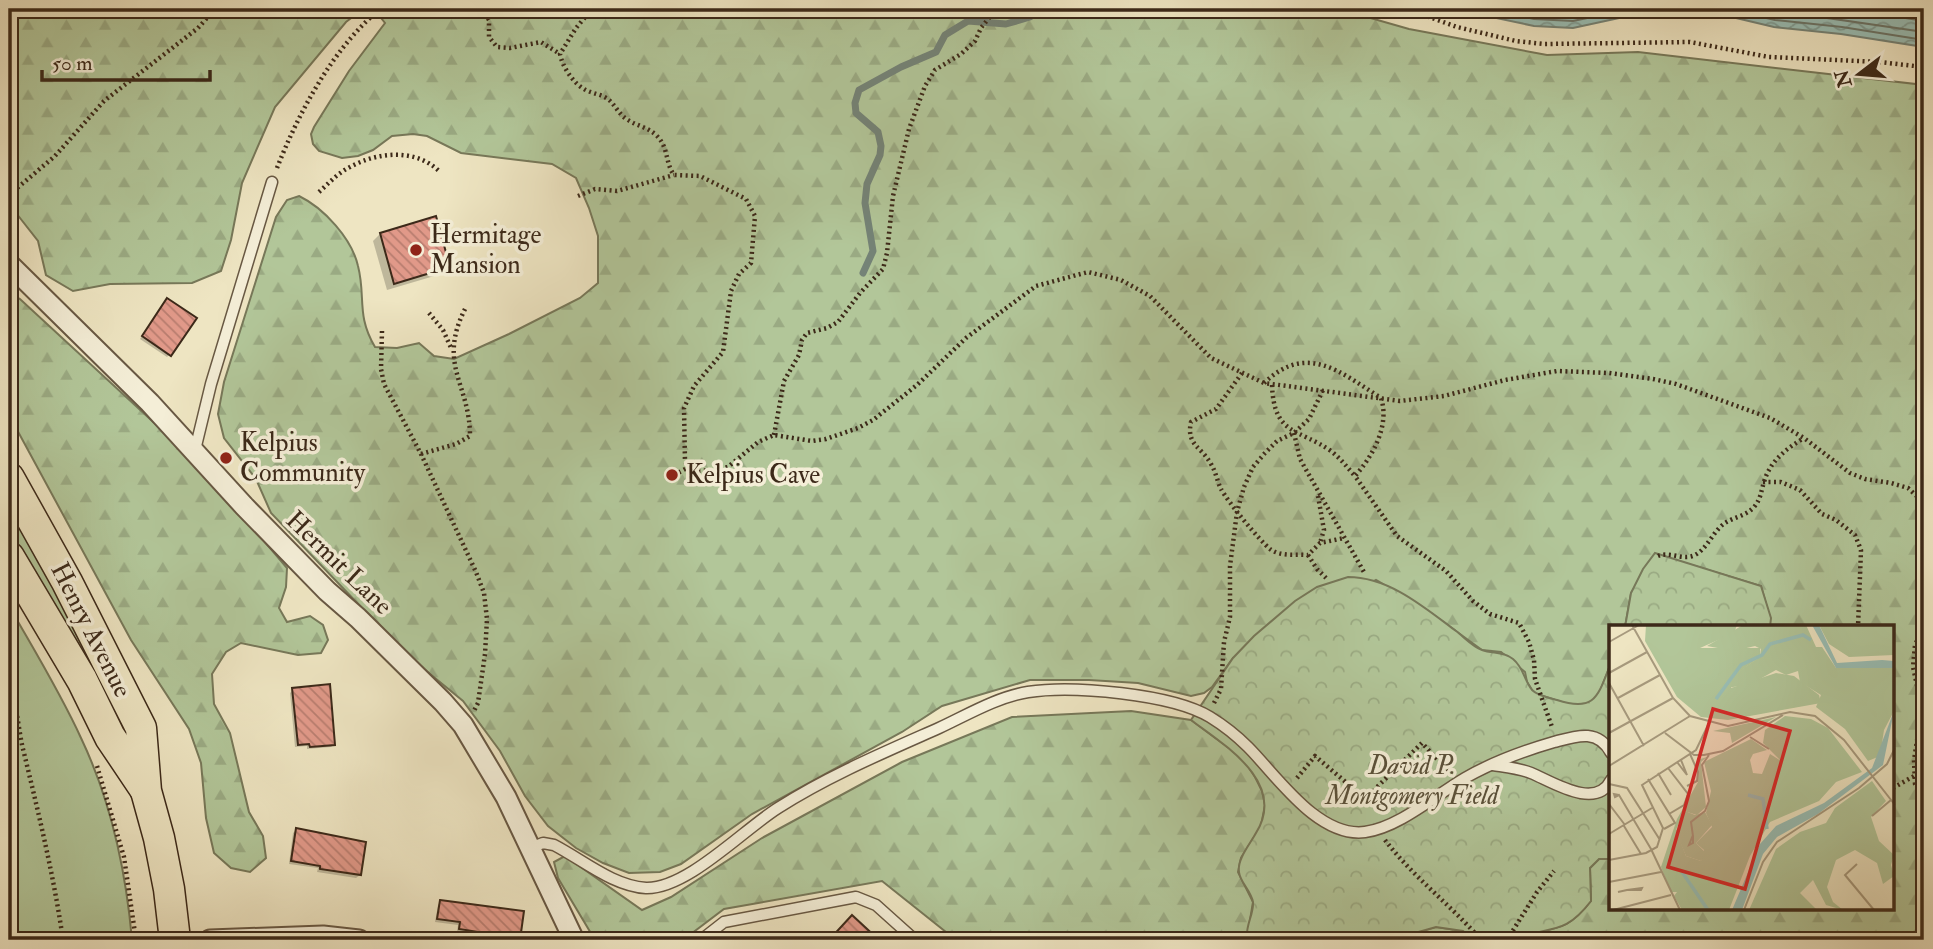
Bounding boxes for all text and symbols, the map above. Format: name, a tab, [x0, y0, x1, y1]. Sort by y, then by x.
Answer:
scale bar	[42, 38, 210, 82]
north arrow	[1825, 38, 1895, 108]
text: 50 m	[52, 50, 93, 77]
text: N	[1829, 66, 1858, 91]
place label: Hermitage Mansion	[430, 219, 541, 281]
marker: Hermitage Mansion	[408, 242, 424, 258]
place label: Kelpius Community	[240, 427, 366, 489]
marker: Kelpius Community	[218, 450, 234, 466]
place label: Kelpius Cave	[686, 459, 820, 492]
marker: Kelpius Cave	[664, 467, 680, 483]
street label: Hermit Lane	[279, 504, 399, 622]
street label: Henry Avenue	[43, 557, 139, 703]
inset map	[1609, 625, 1895, 911]
park label: David P. Montgomery Field	[1324, 750, 1500, 812]

